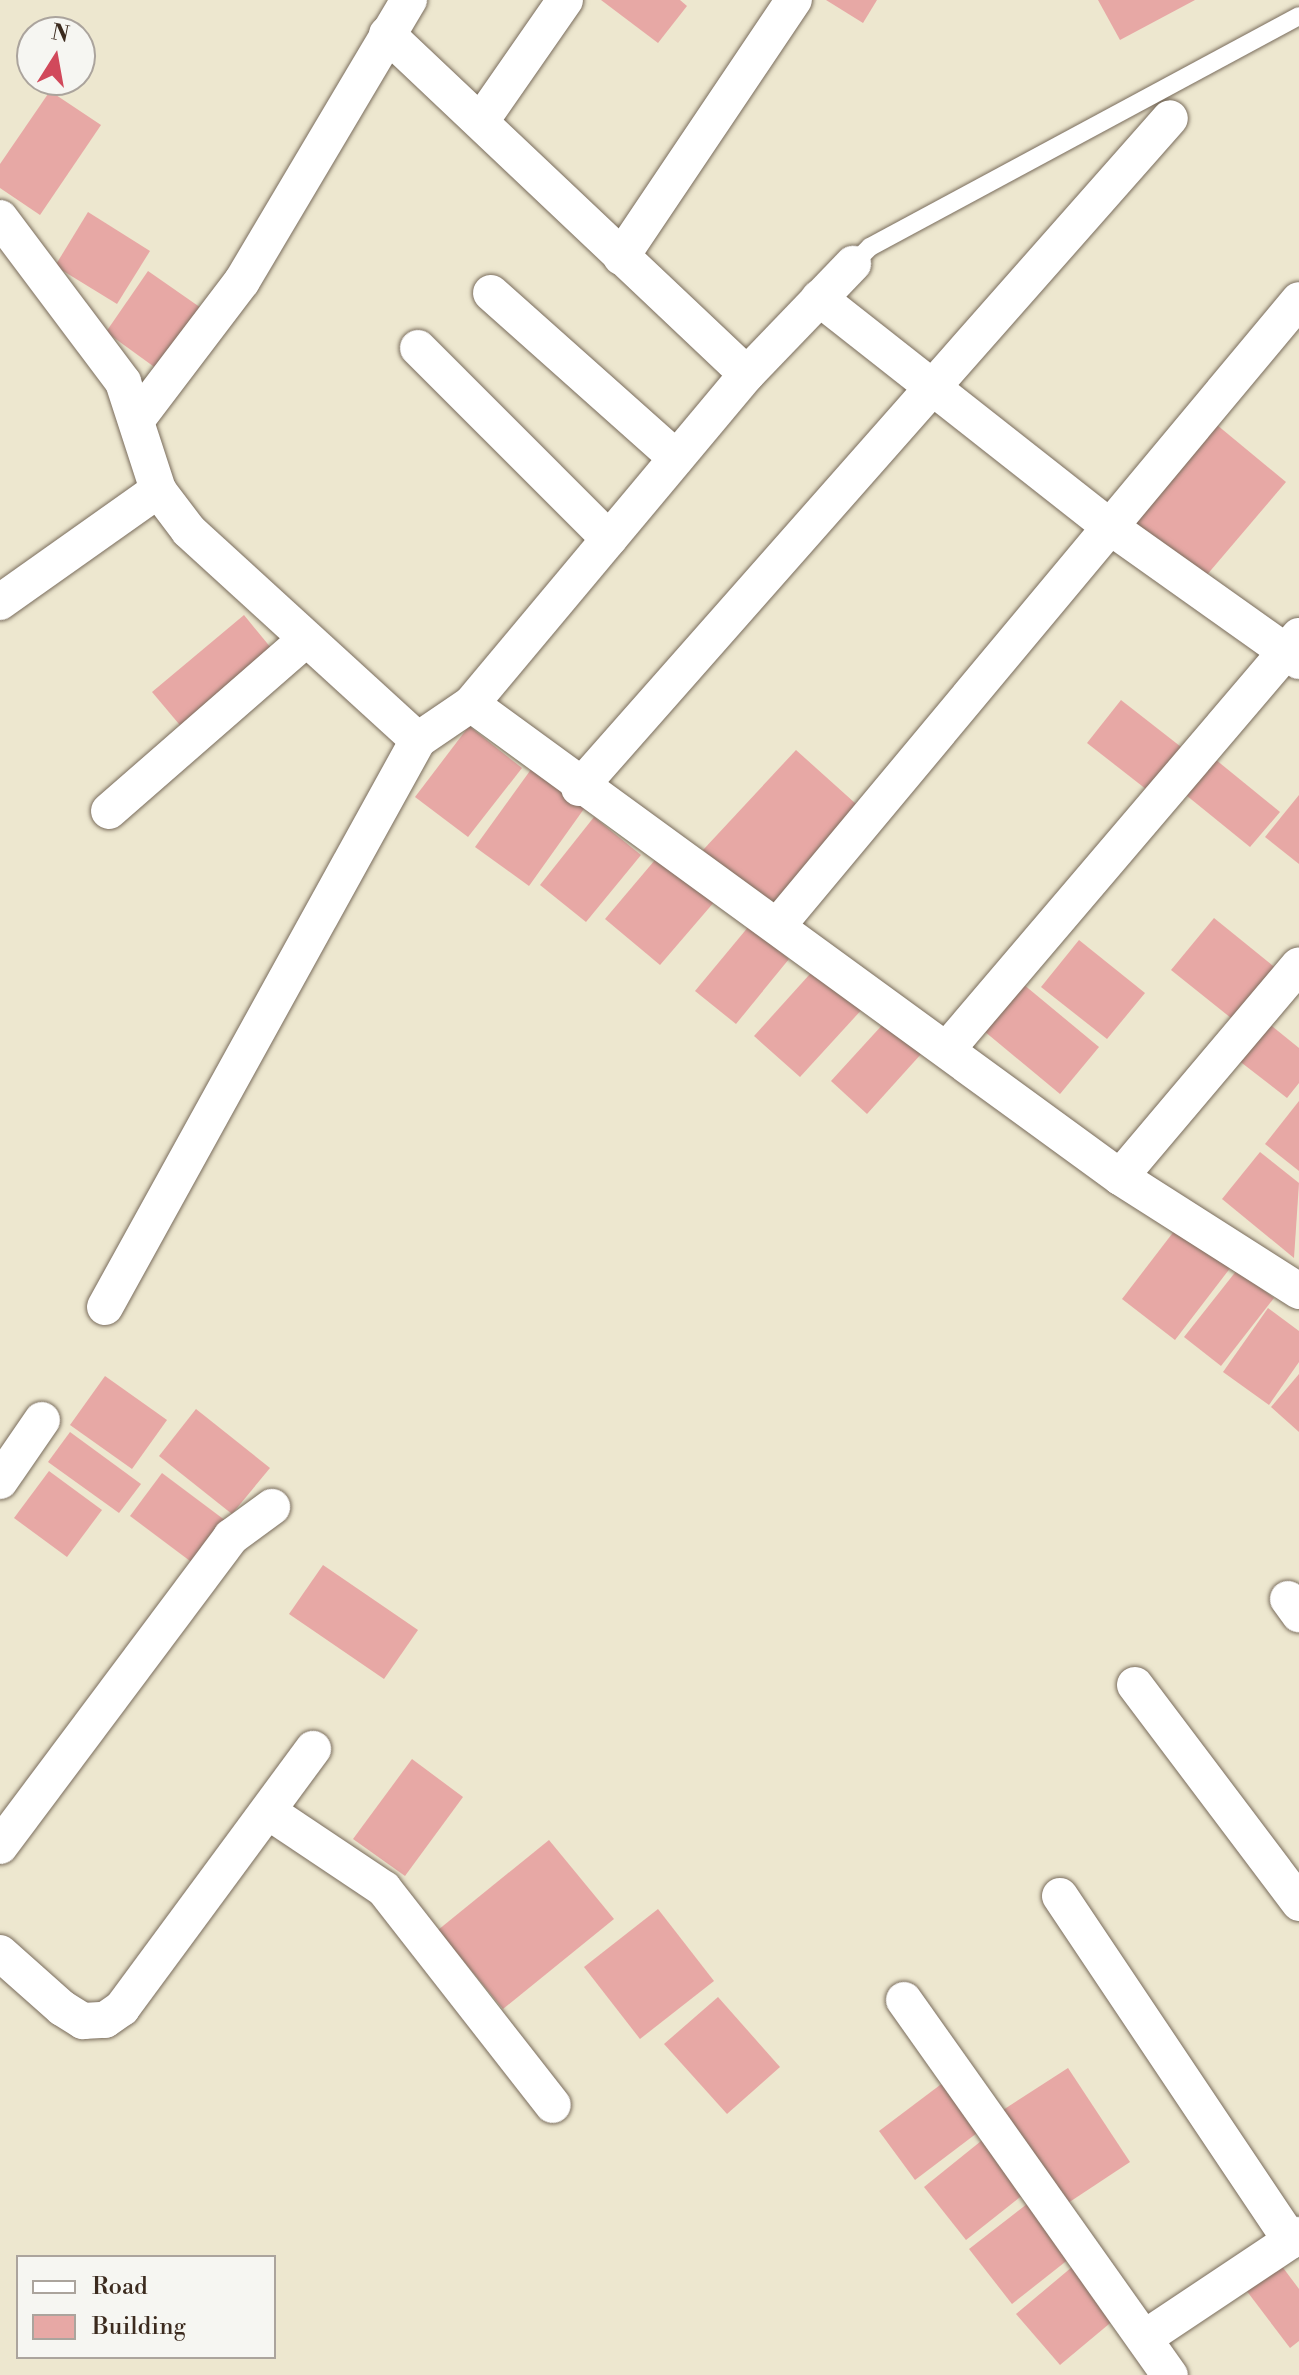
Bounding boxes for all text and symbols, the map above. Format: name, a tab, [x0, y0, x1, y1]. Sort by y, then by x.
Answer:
north arrow	[16, 16, 96, 96]
text: N	[49, 19, 71, 49]
legend	[16, 2255, 276, 2359]
text: Road	[92, 2272, 148, 2302]
text: Building	[92, 2312, 186, 2342]

